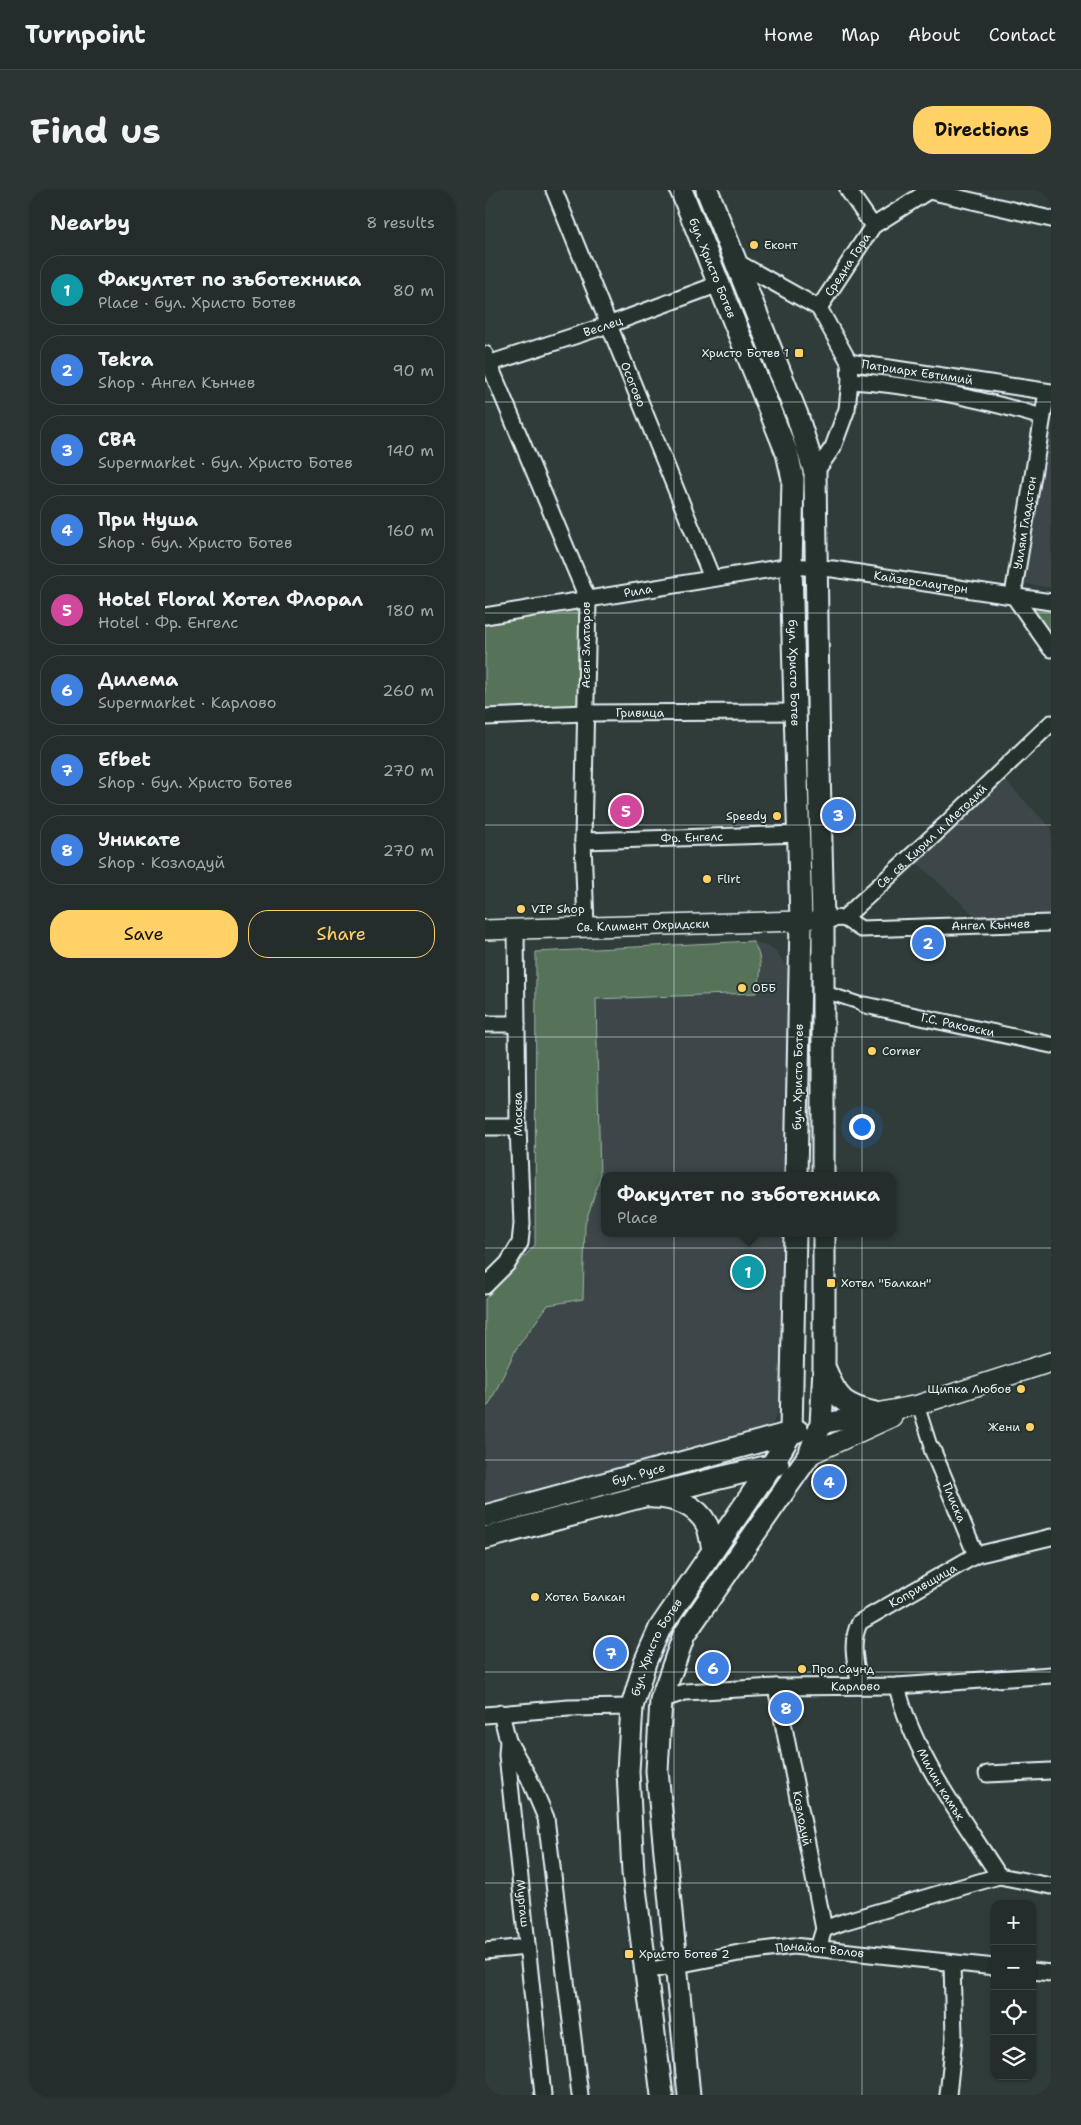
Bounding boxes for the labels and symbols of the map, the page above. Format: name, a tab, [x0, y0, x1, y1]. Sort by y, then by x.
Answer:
street label: бул. Христо Ботев	[685, 216, 740, 320]
street label: Средна Гора	[821, 229, 875, 299]
place label: Еконт	[764, 237, 799, 253]
marker: Еконт	[748, 239, 760, 251]
street label: Веслец	[581, 312, 625, 341]
place label: Христо Ботев 1	[702, 345, 789, 361]
marker: Христо Ботев 1	[793, 347, 805, 359]
street label: Патриарх Евтимий	[861, 356, 974, 388]
street label: Осогово	[617, 360, 650, 409]
street label: Уилям Гладстон	[1010, 475, 1040, 571]
street label: Кайзерслаутерн	[873, 567, 969, 597]
street label: Рила	[623, 581, 654, 601]
street label: Асен Златаров	[578, 602, 594, 688]
street label: бул. Христо Ботев	[785, 619, 804, 726]
street label: Гривица	[616, 705, 665, 721]
street label: Св. св. Кирил и Методий	[873, 781, 991, 892]
pin: 5	[610, 792, 642, 830]
pin: 3	[822, 796, 854, 834]
place label: Speedy	[726, 808, 767, 824]
marker: Speedy	[771, 810, 783, 822]
street label: Фр. Енгелс	[660, 828, 724, 846]
place label: Flirt	[717, 871, 741, 887]
marker: Flirt	[701, 873, 713, 885]
place label: VIP Shop	[531, 901, 585, 917]
marker: VIP Shop	[515, 903, 527, 915]
street label: Св. Климент Охридски	[576, 916, 710, 935]
street label: Ангел Кънчев	[951, 916, 1030, 934]
pin: 2	[912, 924, 944, 962]
place label: ОББ	[752, 980, 776, 996]
marker: ОББ	[736, 982, 748, 994]
street label: Г.С. Раковски	[919, 1009, 996, 1041]
street label: бул. Христо Ботев	[789, 1024, 807, 1130]
place label: Corner	[882, 1043, 921, 1059]
marker: Corner	[866, 1045, 878, 1057]
street label: Москва	[510, 1091, 526, 1137]
your location	[849, 1114, 875, 1140]
pin: 1	[732, 1253, 764, 1291]
place label: Хотел "Балкан"	[841, 1275, 931, 1291]
marker: Хотел "Балкан"	[825, 1277, 837, 1289]
place label: Щипка Любов	[927, 1381, 1011, 1397]
marker: Щипка Любов	[1015, 1383, 1027, 1395]
place label: Жени	[988, 1419, 1020, 1435]
marker: Жени	[1024, 1421, 1036, 1433]
street label: бул. Русе	[610, 1459, 667, 1489]
pin: 4	[813, 1463, 845, 1501]
street label: Плиска	[939, 1480, 970, 1525]
street label: Копривщица	[886, 1560, 960, 1612]
place label: Хотел Балкан	[545, 1589, 625, 1605]
marker: Хотел Балкан	[529, 1591, 541, 1603]
street label: бул. Христо Ботев	[628, 1595, 686, 1698]
pin: 7	[595, 1634, 627, 1672]
pin: 6	[697, 1649, 729, 1687]
place label: Про Саунд	[812, 1661, 875, 1677]
marker: Про Саунд	[796, 1663, 808, 1675]
street label: Карлово	[831, 1678, 880, 1695]
pin: 8	[770, 1689, 802, 1727]
street label: Милин камък	[913, 1745, 969, 1824]
street label: Козлодуй	[789, 1790, 815, 1847]
street label: Мургаш	[512, 1879, 533, 1928]
street label: Панайот Волов	[774, 1938, 865, 1961]
place label: Христо Ботев 2	[639, 1946, 730, 1962]
marker: Христо Ботев 2	[623, 1948, 635, 1960]

